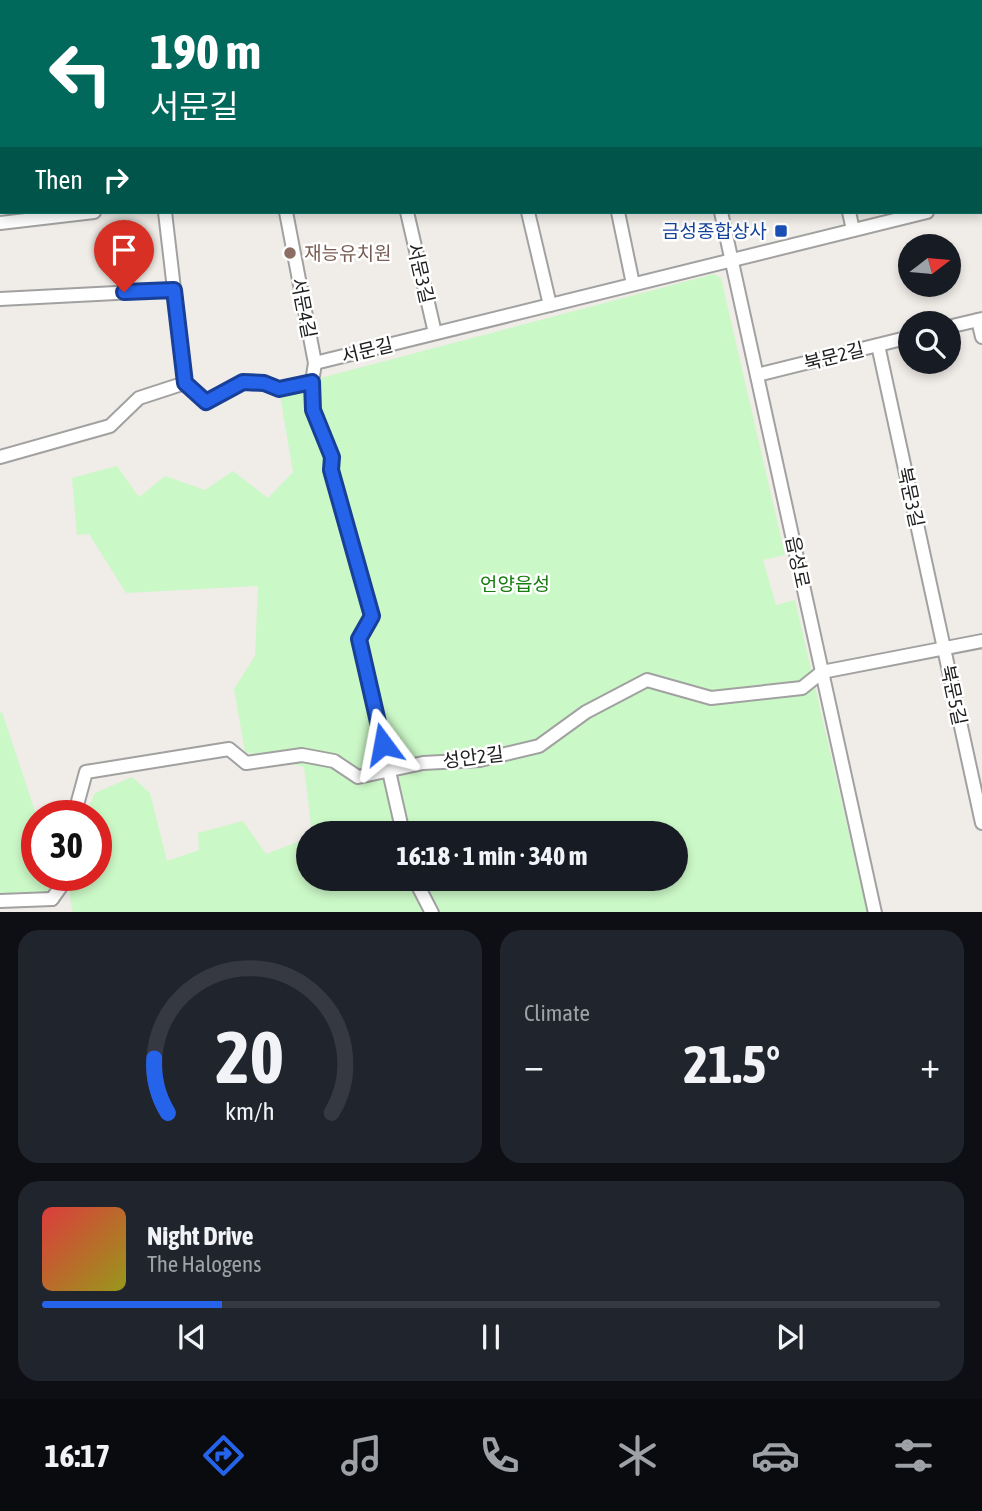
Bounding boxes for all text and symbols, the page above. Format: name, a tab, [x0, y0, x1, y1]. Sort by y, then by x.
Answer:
text: 190 m	[150, 23, 261, 79]
icon: left	[35, 28, 126, 119]
text: 서문길	[150, 88, 238, 125]
icon: right	[97, 161, 135, 199]
text: Then	[35, 165, 83, 195]
pin	[94, 220, 154, 292]
place label: 금성종합상사	[662, 220, 767, 242]
marker: 금성종합상사	[773, 223, 789, 239]
icon: arrive	[105, 231, 143, 269]
north arrow	[898, 234, 961, 298]
map controls	[898, 234, 961, 374]
street label: 서문3길	[403, 241, 439, 305]
place label: 재능유치원	[304, 242, 391, 264]
marker: 재능유치원	[282, 245, 298, 261]
street label: 서문4길	[287, 276, 321, 340]
button: search	[898, 311, 961, 374]
street label: 서문길	[339, 333, 395, 367]
street label: 북문2길	[802, 338, 866, 374]
street label: 북문3길	[894, 465, 928, 529]
street label: 읍성로	[782, 534, 814, 590]
park label: 언양읍성	[480, 573, 550, 595]
street label: 북문5길	[937, 663, 971, 727]
position arrow	[346, 707, 420, 781]
street label: 성안2길	[441, 742, 505, 772]
speed limit sign: 30	[21, 800, 112, 891]
text: 16:18 · 1 min · 340 m	[397, 841, 587, 871]
text: Climate	[524, 1000, 590, 1026]
text: 20	[216, 1015, 284, 1098]
text: 21.5°	[684, 1034, 780, 1094]
text: −	[524, 1043, 544, 1086]
text: +	[920, 1043, 940, 1086]
text: km/h	[225, 1096, 275, 1124]
text: Night Drive	[147, 1221, 254, 1251]
text: The Halogens	[147, 1251, 261, 1277]
icon: previous	[173, 1318, 211, 1356]
icon: pause	[472, 1318, 510, 1356]
icon: next	[771, 1318, 809, 1356]
icon: directions	[199, 1431, 248, 1480]
icon: music	[337, 1431, 386, 1480]
icon: phone	[475, 1431, 524, 1480]
icon: climate	[613, 1431, 662, 1480]
icon: car	[751, 1431, 800, 1480]
icon: filters	[889, 1431, 938, 1480]
text: 16:17	[44, 1437, 110, 1474]

